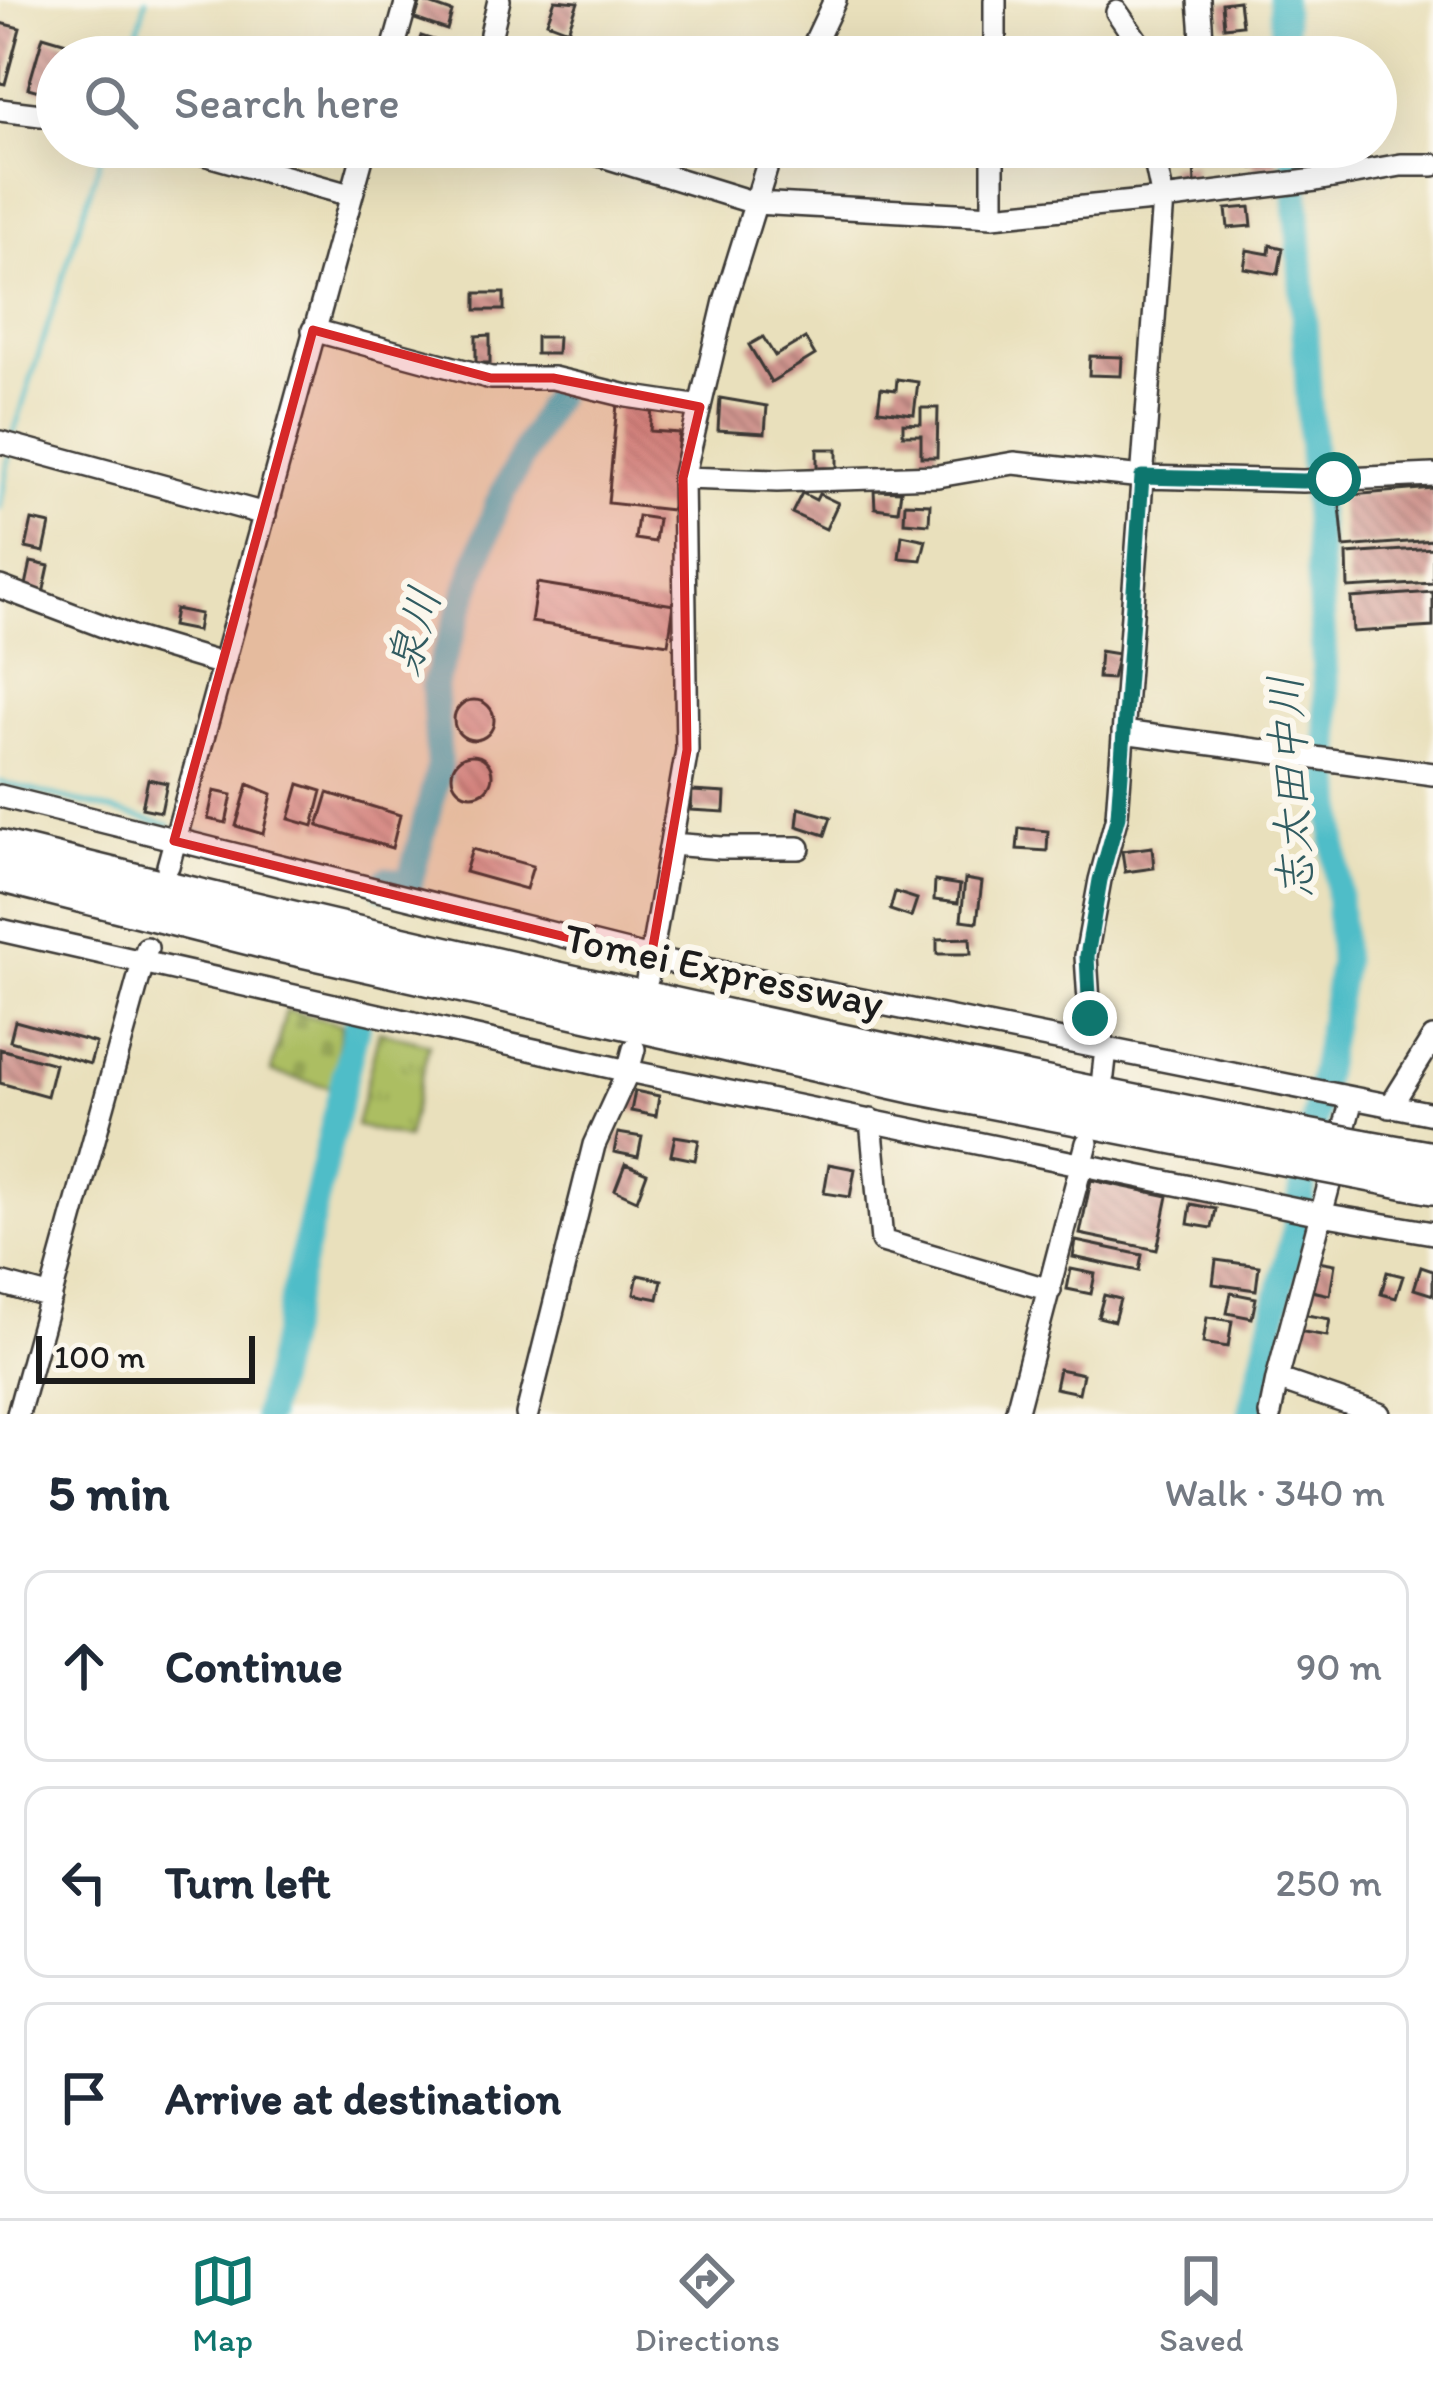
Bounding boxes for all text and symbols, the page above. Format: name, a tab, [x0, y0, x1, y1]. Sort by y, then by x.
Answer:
search box	[36, 36, 1397, 168]
icon: search	[78, 69, 144, 135]
text: Search here	[174, 75, 400, 129]
route start	[1307, 452, 1361, 506]
water label: 泉川	[375, 580, 451, 682]
water label: 志太田中川	[1257, 673, 1323, 901]
street label: Tomei Expressway	[560, 911, 888, 1029]
route end	[1063, 991, 1117, 1045]
scale bar	[36, 1330, 255, 1383]
text: 100 m	[54, 1337, 145, 1376]
text: 5 min	[48, 1462, 169, 1523]
text: Walk · 340 m	[1165, 1469, 1385, 1516]
icon: ahead	[51, 1633, 117, 1699]
text: Continue	[165, 1639, 343, 1693]
text: 90 m	[1296, 1643, 1382, 1690]
icon: left	[51, 1849, 117, 1915]
text: Turn left	[165, 1855, 331, 1909]
text: 250 m	[1275, 1859, 1382, 1906]
icon: arrive	[51, 2065, 117, 2131]
text: Arrive at destination	[165, 2071, 561, 2125]
tab: Map	[190, 2248, 256, 2359]
tab: Directions	[635, 2248, 780, 2359]
tab: Saved	[1159, 2248, 1243, 2359]

